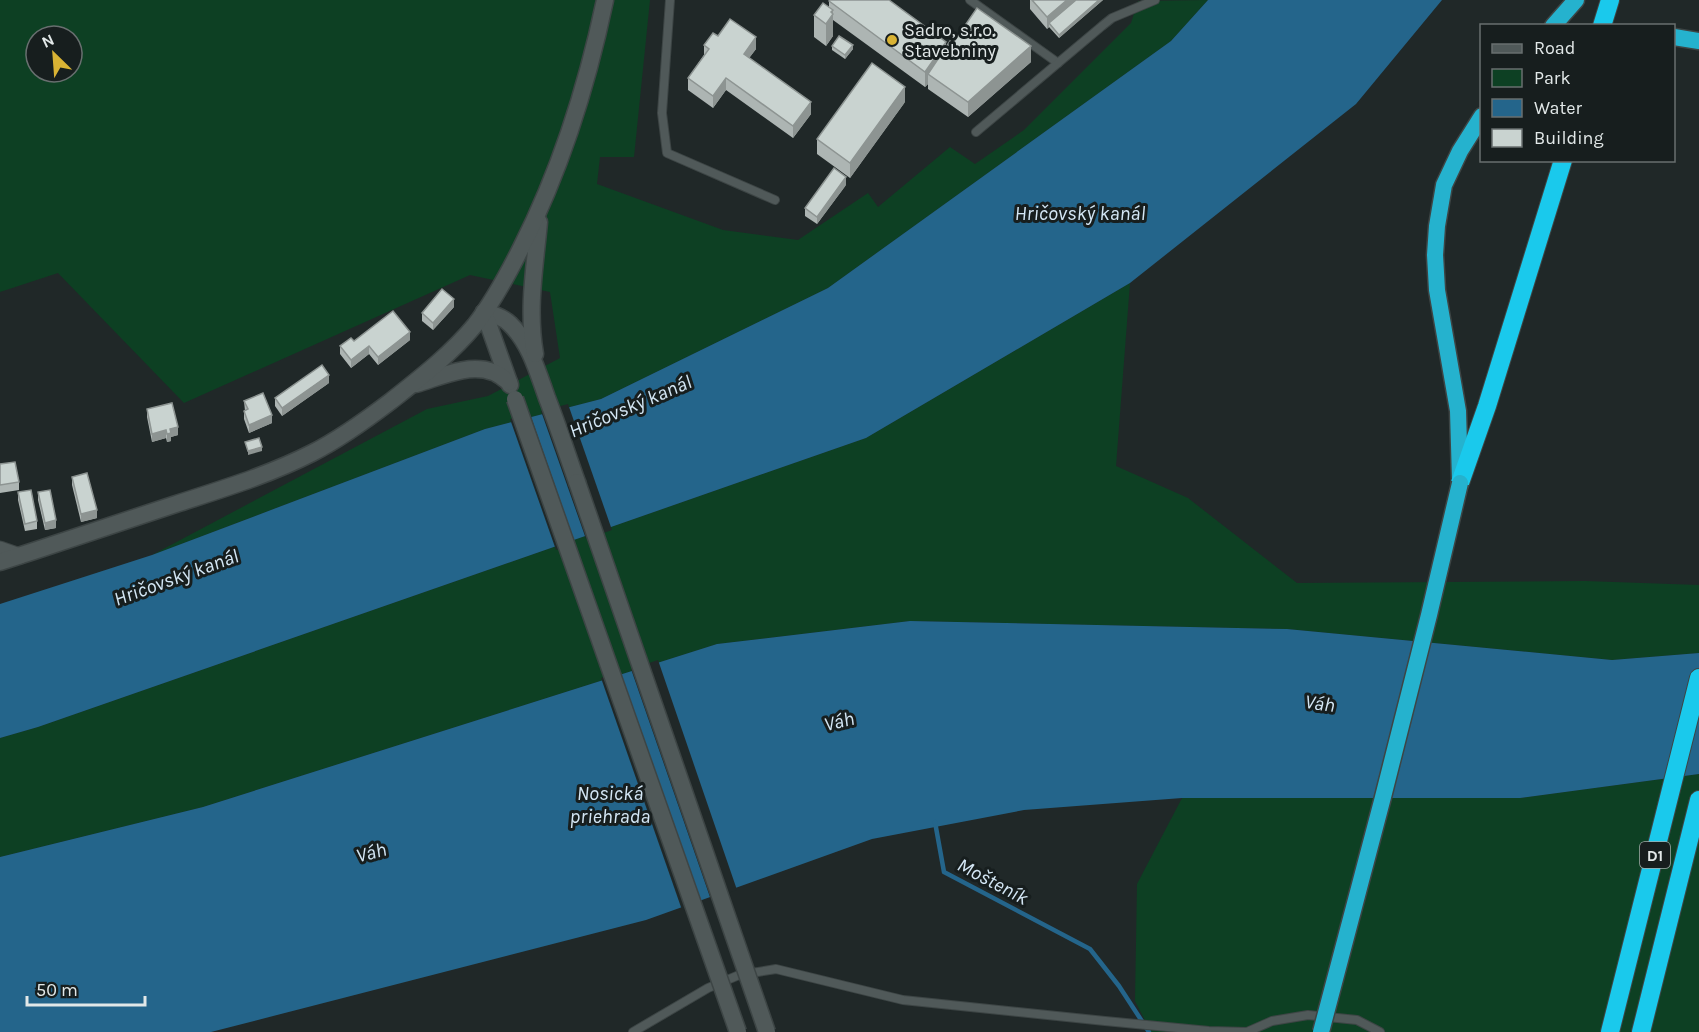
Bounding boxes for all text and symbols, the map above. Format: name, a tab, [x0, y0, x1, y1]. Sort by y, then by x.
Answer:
place label: Sadro, s.r.o. Stavebniny	[904, 19, 997, 62]
north arrow	[24, 24, 84, 84]
legend	[1480, 24, 1675, 162]
text: N	[39, 30, 57, 52]
marker: Sadro, s.r.o. Stavebniny	[885, 33, 899, 47]
text: Road	[1534, 37, 1575, 59]
text: Park	[1534, 67, 1571, 89]
text: Water	[1534, 97, 1582, 119]
text: Building	[1534, 127, 1604, 149]
water label: Hričovský kanál	[1015, 202, 1145, 225]
water label: Hričovský kanál	[565, 370, 695, 443]
water label: Hričovský kanál	[111, 544, 242, 611]
water label: Váh	[1303, 690, 1337, 717]
water label: Váh	[822, 707, 857, 736]
water label: Nosická priehrada	[570, 782, 650, 828]
water label: Váh	[354, 838, 389, 867]
road number: D1	[1640, 842, 1670, 868]
water label: Mošteník	[953, 853, 1033, 910]
scale bar	[27, 969, 146, 1007]
text: 50 m	[36, 979, 78, 1001]

